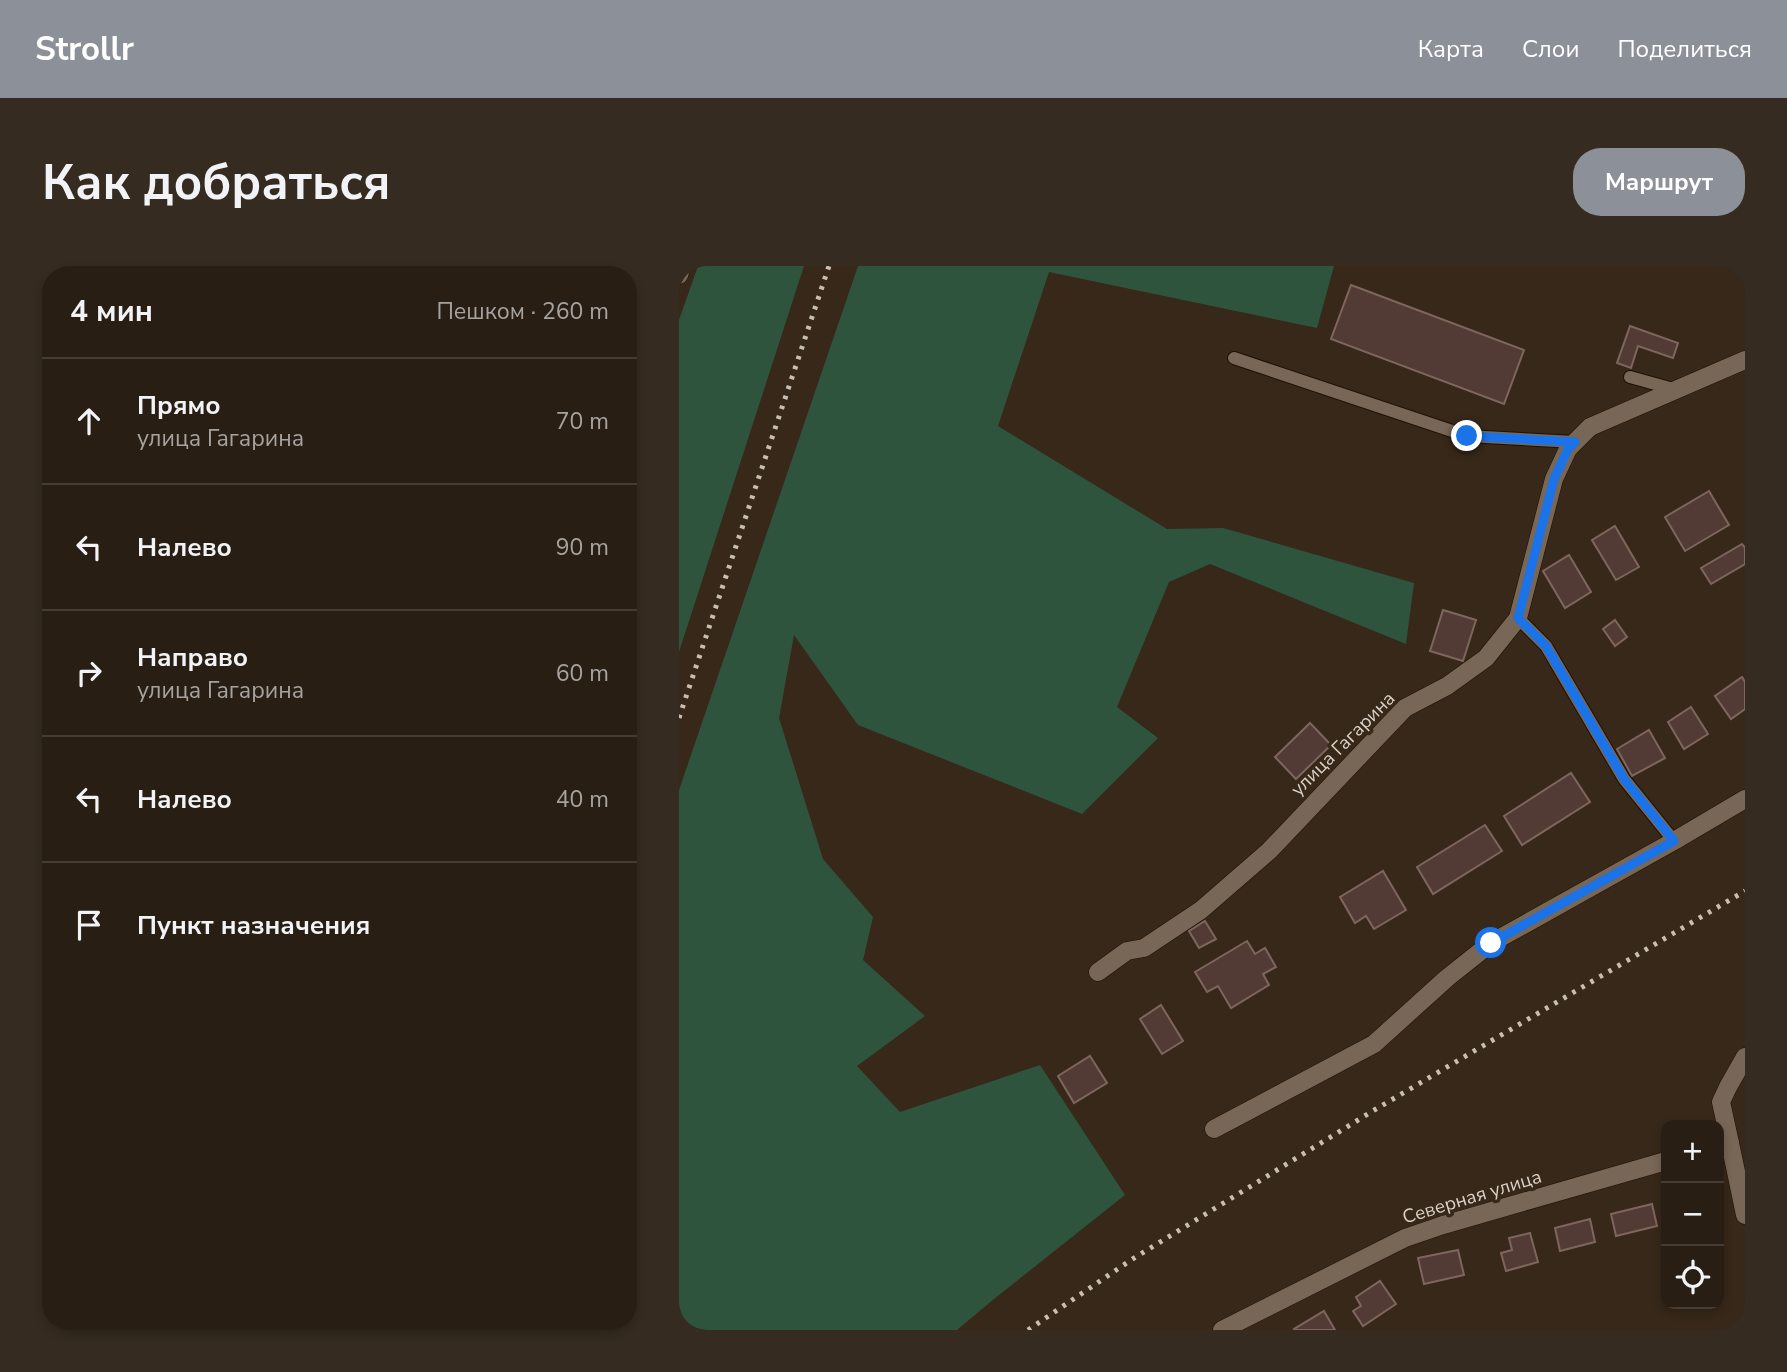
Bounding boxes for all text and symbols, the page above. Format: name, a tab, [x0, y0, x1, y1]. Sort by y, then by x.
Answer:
text: Strollr	[35, 27, 134, 72]
text: Карта	[1418, 33, 1484, 65]
text: Слои	[1522, 33, 1579, 65]
text: Поделиться	[1617, 33, 1752, 65]
button: Маршрут	[1573, 148, 1745, 216]
text: Как добраться	[42, 149, 390, 216]
text: 4 мин	[70, 291, 153, 332]
text: Пешком · 260 m	[436, 296, 609, 327]
text: Прямо	[137, 388, 221, 423]
icon: ahead	[70, 402, 108, 440]
text: 70 m	[556, 406, 609, 437]
route end	[1451, 420, 1482, 451]
text: улица Гагарина	[137, 423, 304, 454]
icon: left	[70, 528, 108, 566]
text: Налево	[137, 530, 232, 565]
text: 90 m	[556, 532, 609, 563]
text: Направо	[137, 640, 248, 675]
icon: right	[70, 654, 108, 692]
text: 60 m	[556, 658, 609, 689]
text: улица Гагарина	[137, 675, 304, 706]
street label: улица Гагарина	[1285, 686, 1401, 802]
icon: left	[70, 780, 108, 818]
text: Налево	[137, 782, 232, 817]
text: 40 m	[556, 784, 609, 815]
icon: arrive	[70, 906, 108, 944]
text: Пункт назначения	[137, 908, 370, 943]
route start	[1475, 927, 1506, 958]
map controls	[1661, 1120, 1724, 1309]
button: +	[1661, 1120, 1724, 1183]
street label: Северная улица	[1399, 1163, 1545, 1231]
button: −	[1661, 1183, 1724, 1246]
button: locate	[1661, 1246, 1724, 1309]

